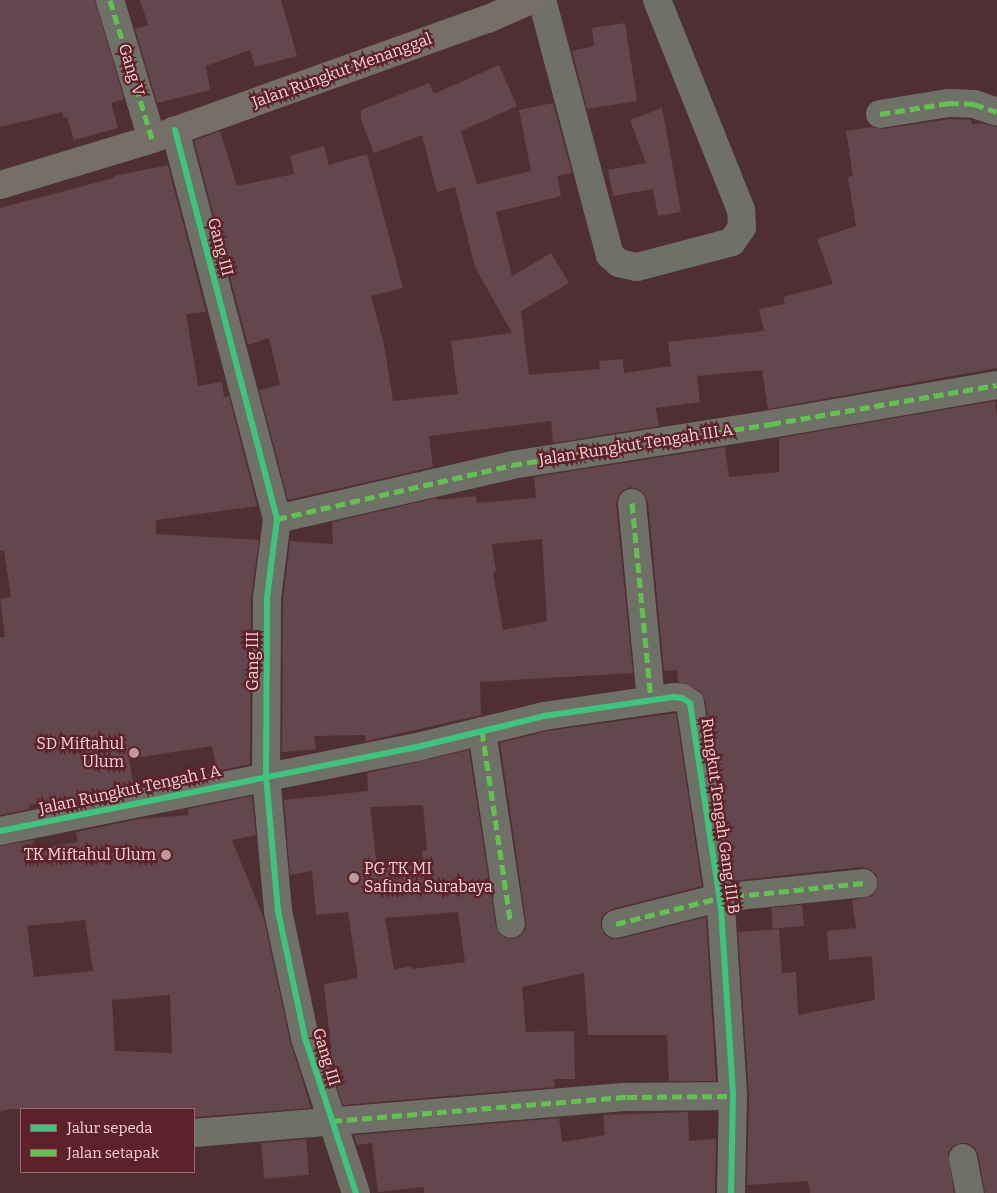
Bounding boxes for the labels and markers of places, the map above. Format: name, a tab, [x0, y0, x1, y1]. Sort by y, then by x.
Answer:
place label: SD Miftahul Ulum	[36, 734, 124, 772]
marker: SD Miftahul Ulum	[128, 747, 140, 759]
place label: TK Miftahul Ulum	[24, 845, 156, 865]
marker: TK Miftahul Ulum	[160, 849, 172, 861]
place label: PG TK MI Safinda Surabaya	[364, 859, 493, 897]
marker: PG TK MI Safinda Surabaya	[348, 872, 360, 884]

